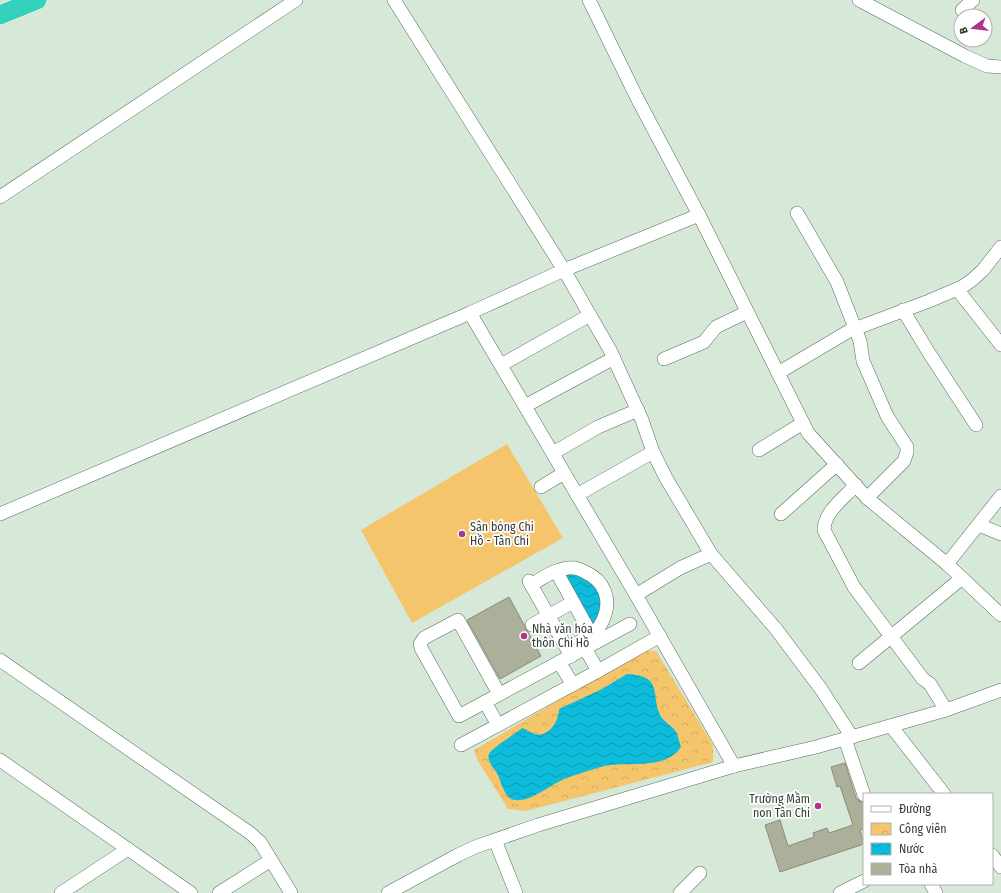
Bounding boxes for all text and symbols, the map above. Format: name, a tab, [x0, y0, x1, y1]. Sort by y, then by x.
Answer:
north arrow	[953, 8, 993, 48]
text: B	[957, 26, 971, 35]
place label: Sân bóng Chi Hồ - Tân Chi	[470, 520, 534, 548]
marker: Sân bóng Chi Hồ - Tân Chi	[457, 529, 467, 539]
place label: Nhà văn hóa thôn Chi Hồ	[532, 622, 593, 650]
marker: Nhà văn hóa thôn Chi Hồ	[519, 631, 529, 641]
place label: Trường Mầm non Tân Chi	[749, 791, 810, 820]
legend	[863, 793, 993, 885]
marker: Trường Mầm non Tân Chi	[813, 801, 823, 811]
text: Đường	[899, 802, 931, 816]
text: Công viên	[899, 822, 947, 836]
text: Nước	[899, 842, 924, 856]
text: Tòa nhà	[899, 862, 937, 876]

